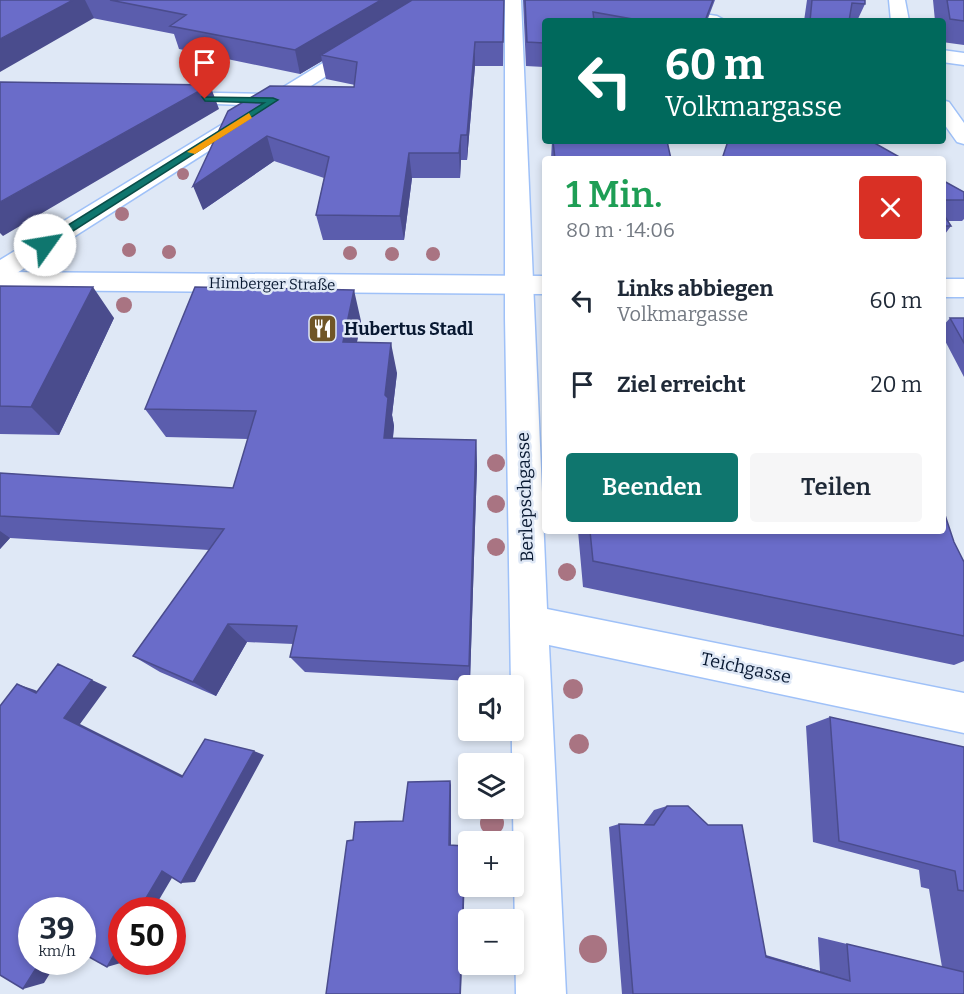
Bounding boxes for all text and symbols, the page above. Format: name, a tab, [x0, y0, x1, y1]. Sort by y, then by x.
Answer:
pin	[179, 37, 230, 99]
text: 60 m	[665, 40, 764, 90]
icon: left	[566, 42, 644, 120]
icon: arrive	[188, 46, 221, 79]
text: Volkmargasse	[665, 91, 842, 123]
text: 1 Min.	[566, 173, 662, 217]
button: close	[859, 176, 922, 239]
position arrow	[13.0, 213, 77.0, 277]
text: 80 m · 14:06	[566, 218, 675, 242]
street label: Himberger Straße	[209, 274, 335, 294]
text: Links abbiegen	[617, 275, 774, 302]
icon: left	[566, 284, 599, 317]
text: 60 m	[870, 287, 922, 314]
text: Volkmargasse	[617, 302, 748, 326]
restaurant icon: Hubertus Stadl	[307, 313, 339, 345]
place label: Hubertus Stadl	[344, 318, 474, 340]
icon: arrive	[566, 368, 599, 401]
text: Ziel erreicht	[617, 371, 746, 398]
text: 20 m	[871, 371, 922, 398]
street label: Berlepschgasse	[512, 432, 538, 562]
button: Beenden	[566, 453, 738, 522]
button: Teilen	[750, 453, 922, 522]
street label: Teichgasse	[699, 648, 793, 688]
map controls	[458, 675, 524, 975]
button: sound	[458, 675, 524, 741]
button: layers	[458, 753, 524, 819]
button: +	[458, 831, 524, 897]
speed limit sign: 50	[108, 897, 186, 975]
button: −	[458, 909, 524, 975]
text: 39	[39, 911, 75, 947]
text: km/h	[38, 942, 76, 960]

